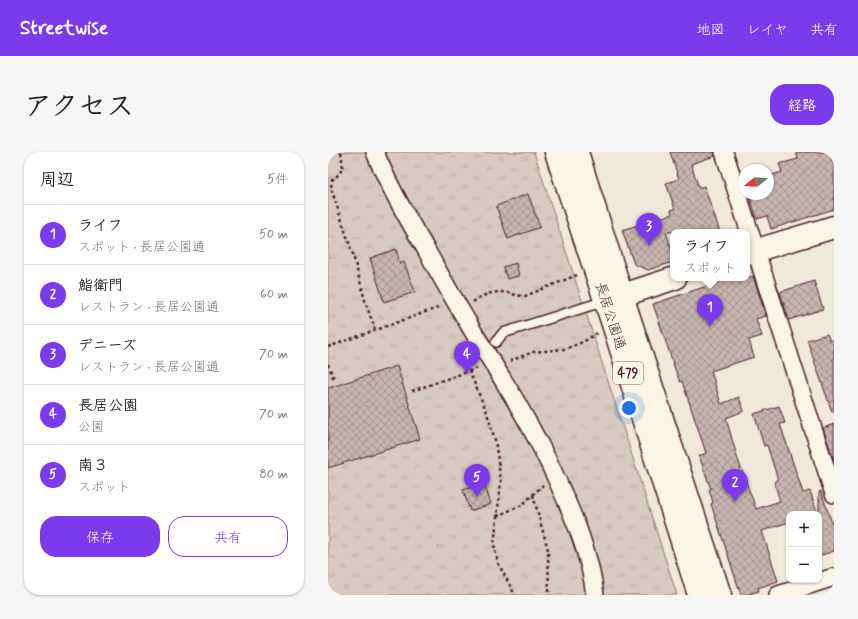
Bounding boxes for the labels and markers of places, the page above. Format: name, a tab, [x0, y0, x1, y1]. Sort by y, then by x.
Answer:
pin: 3	[636, 213, 662, 246]
pin: 1	[697, 294, 723, 327]
pin: 4	[454, 341, 480, 374]
pin: 5	[464, 464, 490, 497]
pin: 2	[722, 469, 748, 502]

